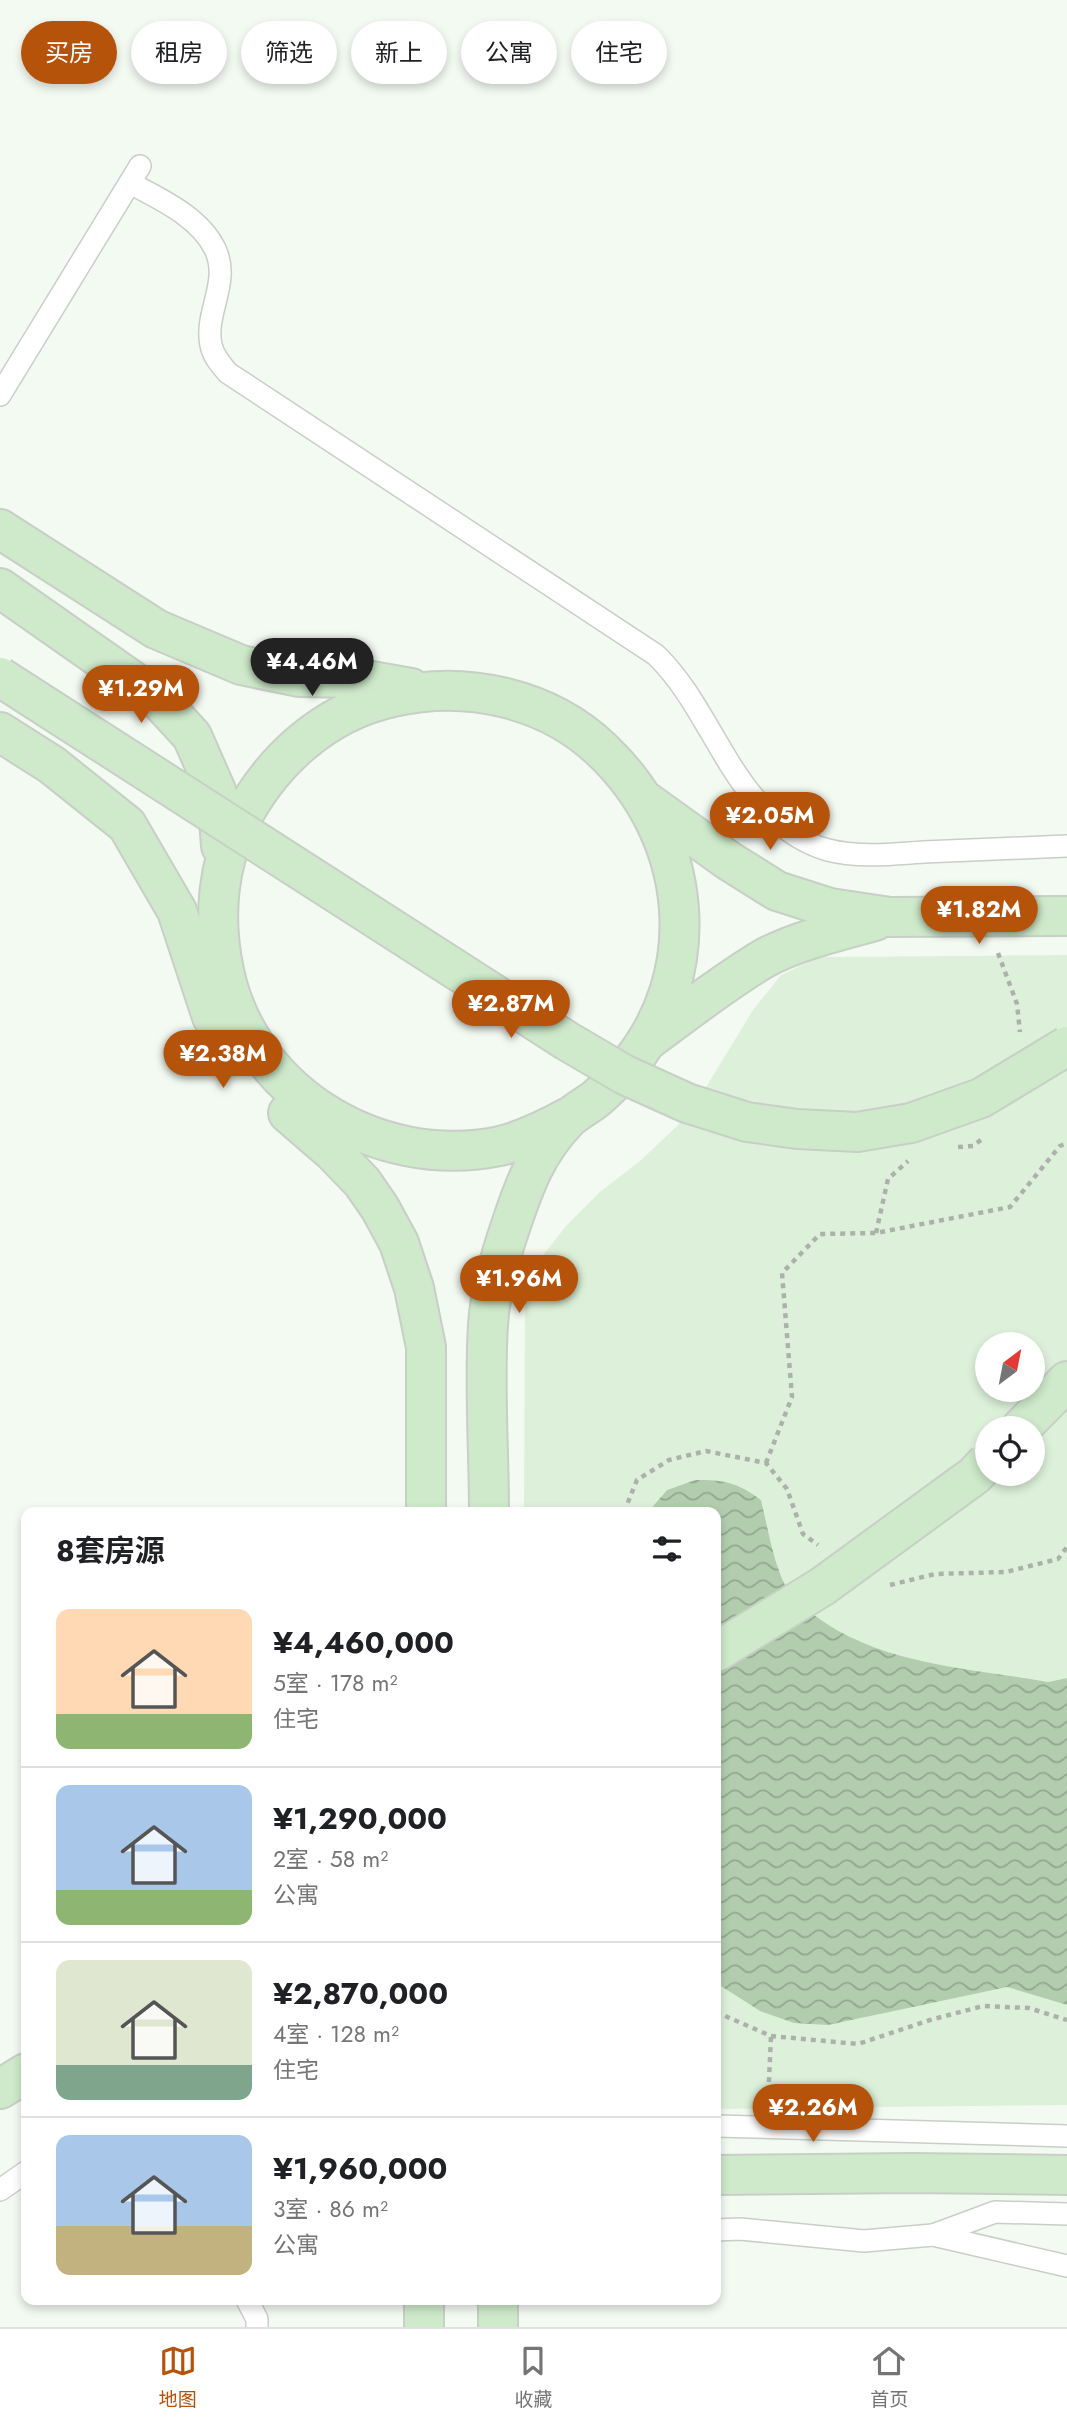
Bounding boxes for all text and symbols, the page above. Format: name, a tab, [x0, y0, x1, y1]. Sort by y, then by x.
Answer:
chip: 买房	[21, 21, 117, 84]
chip: 租房	[131, 21, 227, 84]
chip: 筛选	[241, 21, 337, 84]
chip: 新上	[351, 21, 447, 84]
chip: 公寓	[461, 21, 557, 84]
chip: 住宅	[571, 21, 667, 84]
pin: ¥4.46M	[255, 638, 369, 698]
text: ¥4.46M	[267, 644, 357, 678]
pin: ¥1.29M	[84, 666, 198, 725]
text: ¥1.29M	[98, 671, 184, 705]
pin: ¥2.05M	[713, 792, 827, 852]
text: ¥2.05M	[726, 798, 814, 832]
pin: ¥1.82M	[922, 886, 1036, 946]
text: ¥1.82M	[937, 892, 1021, 926]
pin: ¥2.87M	[454, 981, 568, 1040]
text: ¥2.87M	[468, 986, 554, 1020]
pin: ¥2.38M	[166, 1030, 280, 1090]
text: ¥2.38M	[179, 1036, 267, 1070]
pin: ¥1.96M	[462, 1256, 576, 1315]
text: ¥1.96M	[476, 1261, 562, 1295]
north arrow	[975, 1332, 1045, 1402]
map controls	[975, 1332, 1045, 1486]
button: locate	[975, 1416, 1045, 1486]
text: 8套房源	[56, 1529, 165, 1572]
icon: filters	[648, 1530, 686, 1568]
text: ¥4,460,000	[273, 1621, 454, 1664]
icon: home	[112, 1637, 196, 1721]
text: 5室 · 178 m²	[273, 1666, 397, 1700]
text: 住宅	[273, 1702, 319, 1736]
text: ¥1,290,000	[273, 1797, 447, 1840]
icon: home	[112, 1813, 196, 1897]
text: 2室 · 58 m²	[273, 1842, 388, 1876]
text: 公寓	[273, 1878, 319, 1912]
text: ¥2,870,000	[273, 1972, 448, 2015]
icon: home	[112, 1988, 196, 2072]
text: 4室 · 128 m²	[273, 2017, 399, 2051]
text: 住宅	[273, 2053, 319, 2087]
pin: ¥2.26M	[756, 2084, 870, 2144]
text: ¥2.26M	[769, 2090, 857, 2124]
text: ¥1,960,000	[273, 2147, 447, 2190]
icon: home	[112, 2163, 196, 2247]
text: 3室 · 86 m²	[273, 2192, 388, 2226]
text: 公寓	[273, 2228, 319, 2262]
tab: 地图	[159, 2342, 197, 2413]
tab: 收藏	[514, 2342, 552, 2413]
tab: 首页	[870, 2342, 908, 2413]

